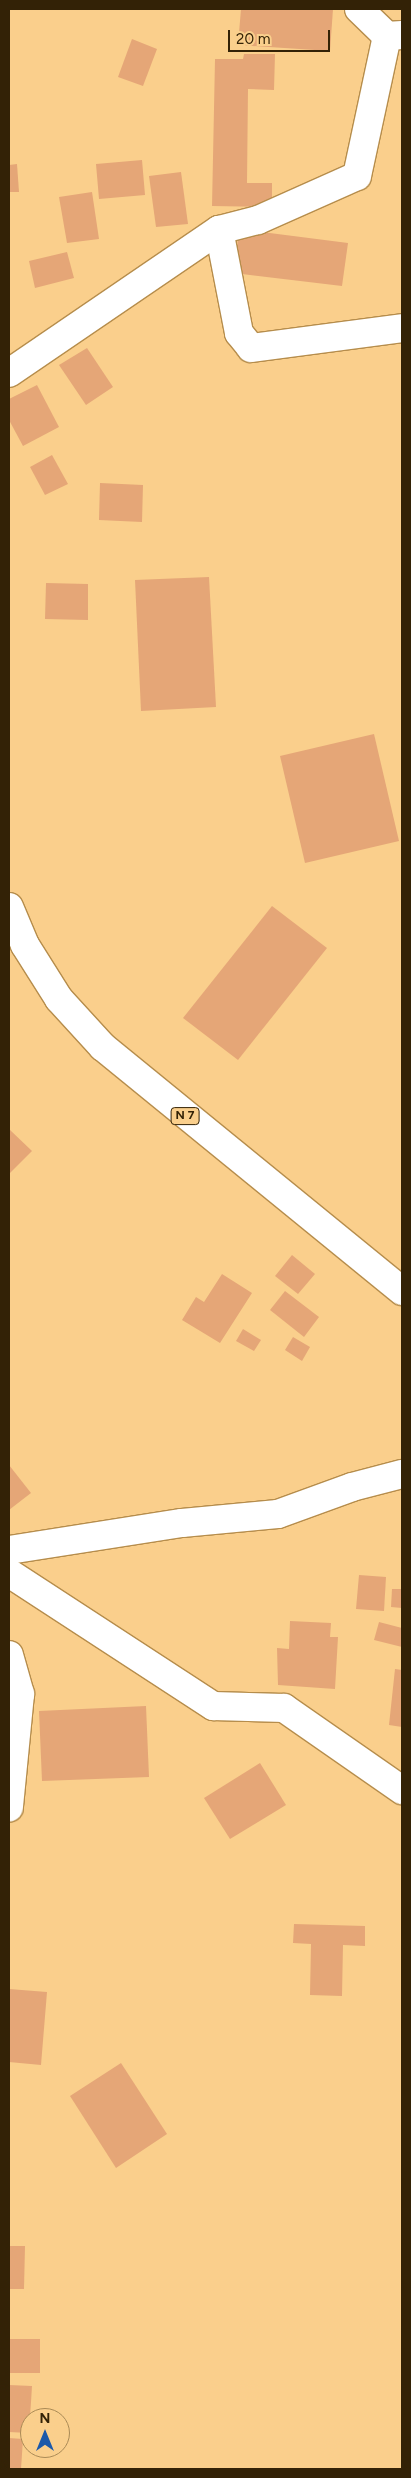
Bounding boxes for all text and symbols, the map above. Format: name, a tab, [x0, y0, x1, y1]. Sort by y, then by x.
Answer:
scale bar	[231, 20, 334, 52]
text: 20 m	[236, 30, 270, 48]
road number: N 7	[170, 1106, 200, 1126]
north arrow	[20, 2408, 70, 2458]
text: N	[40, 2410, 50, 2427]

